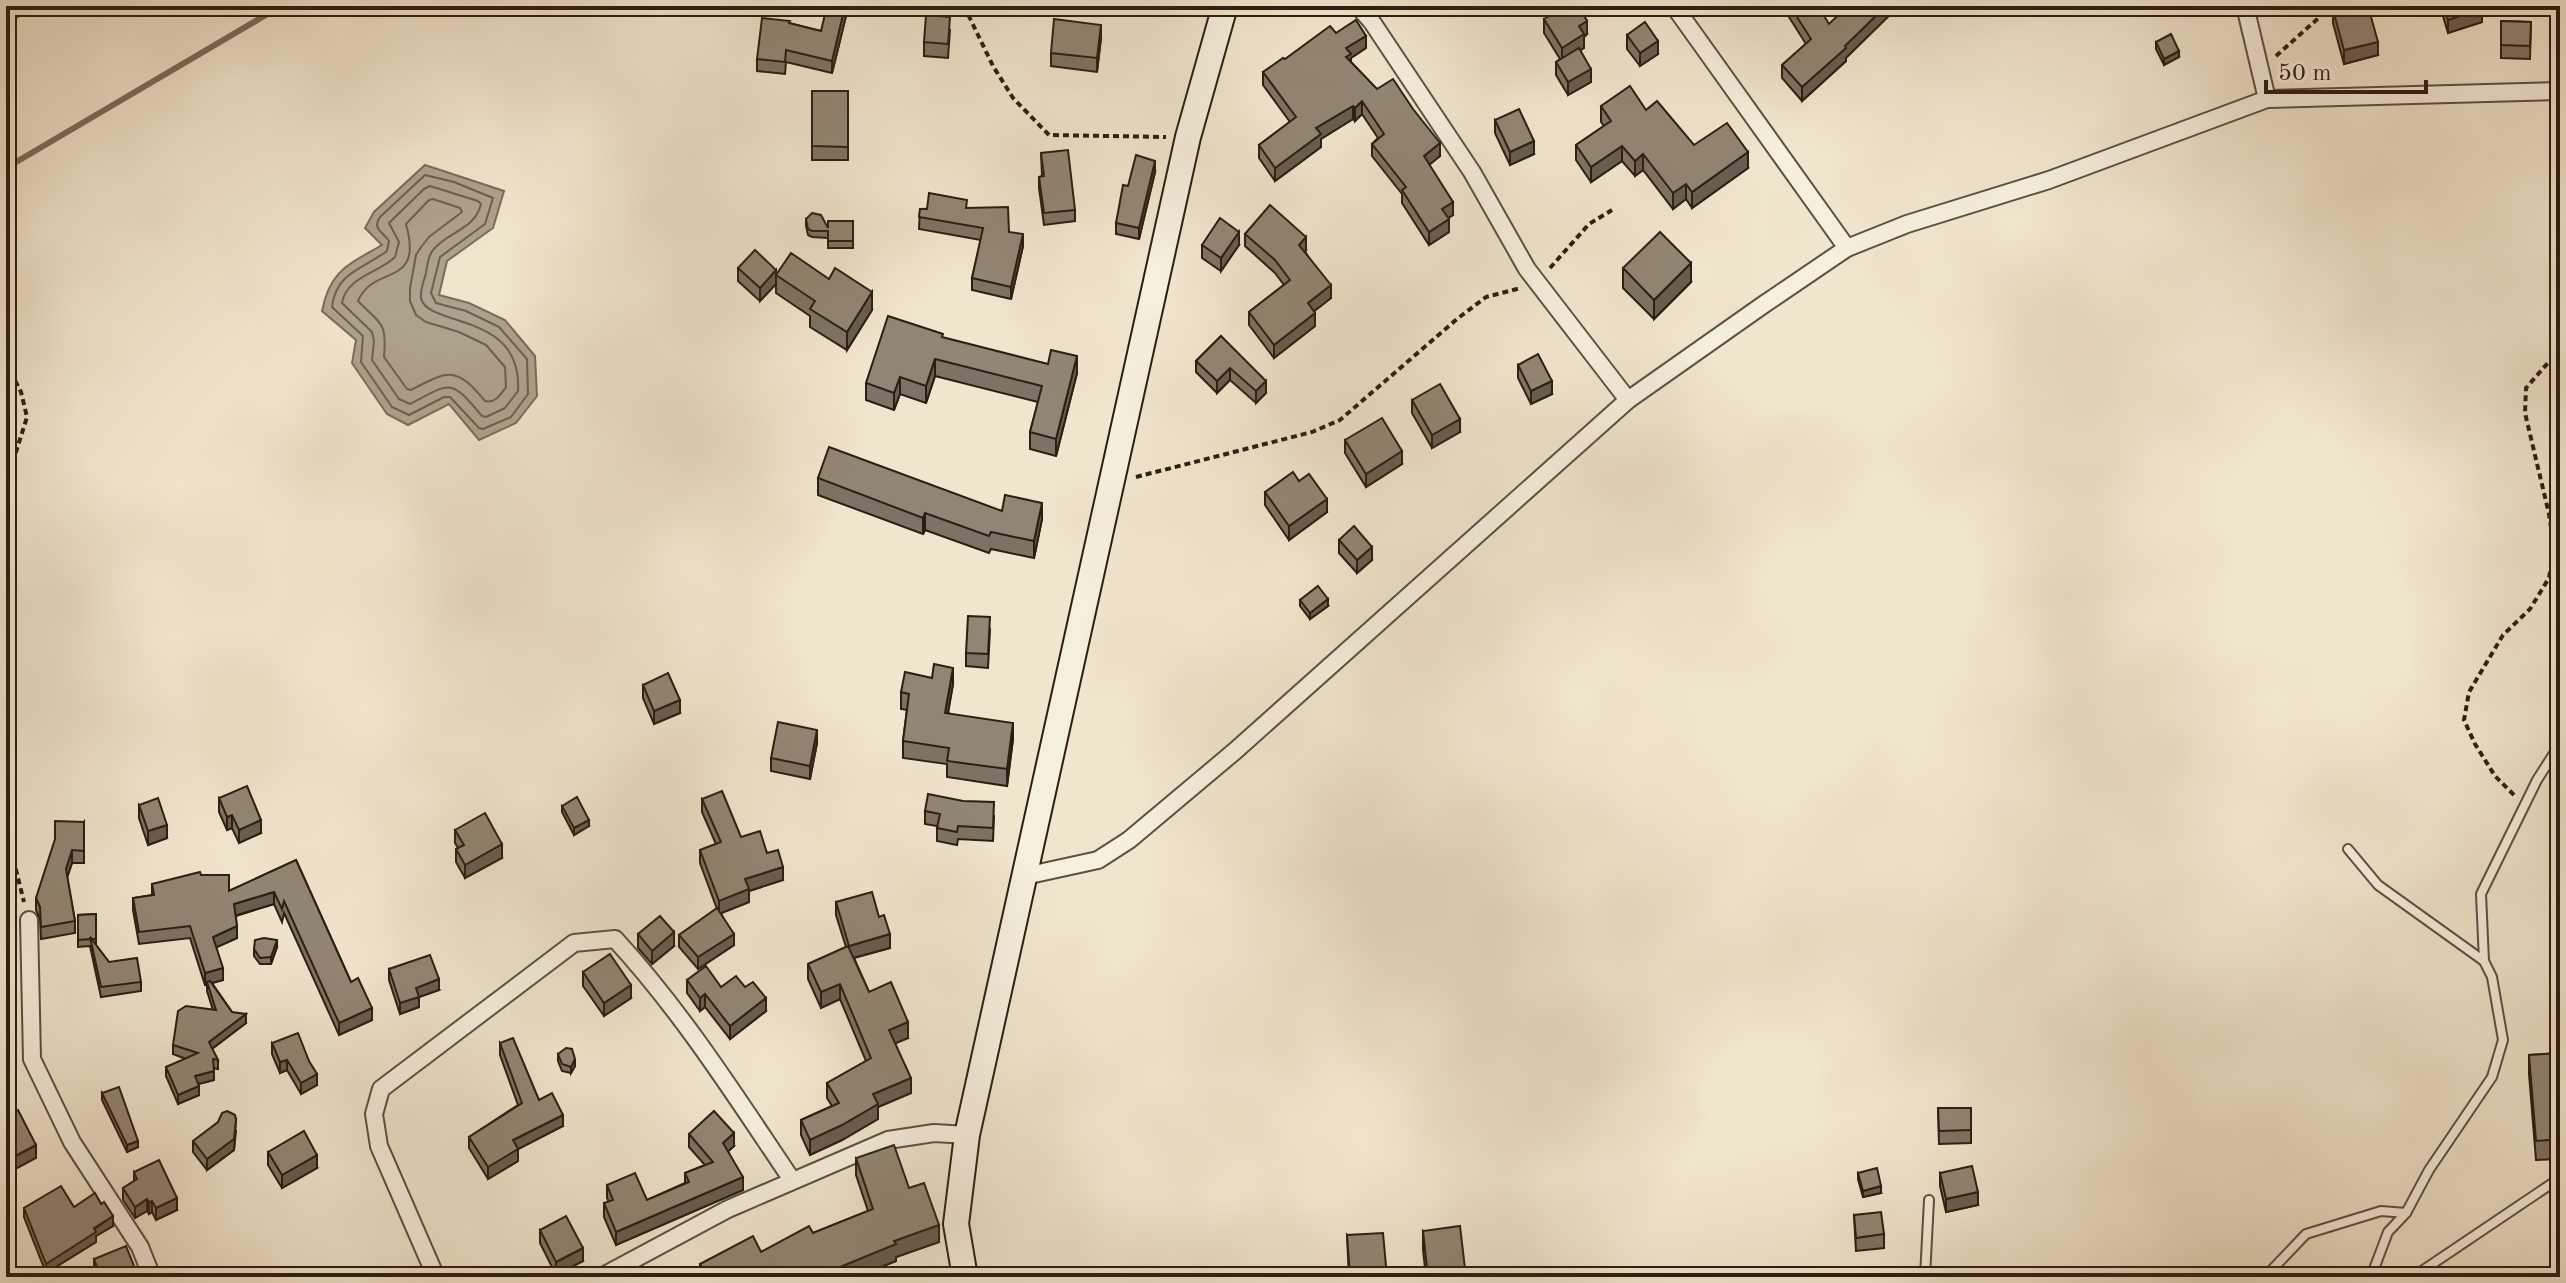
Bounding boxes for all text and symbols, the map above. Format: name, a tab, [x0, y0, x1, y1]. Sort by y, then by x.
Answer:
scale bar	[2266, 44, 2426, 94]
text: 50 m	[2278, 62, 2332, 86]

